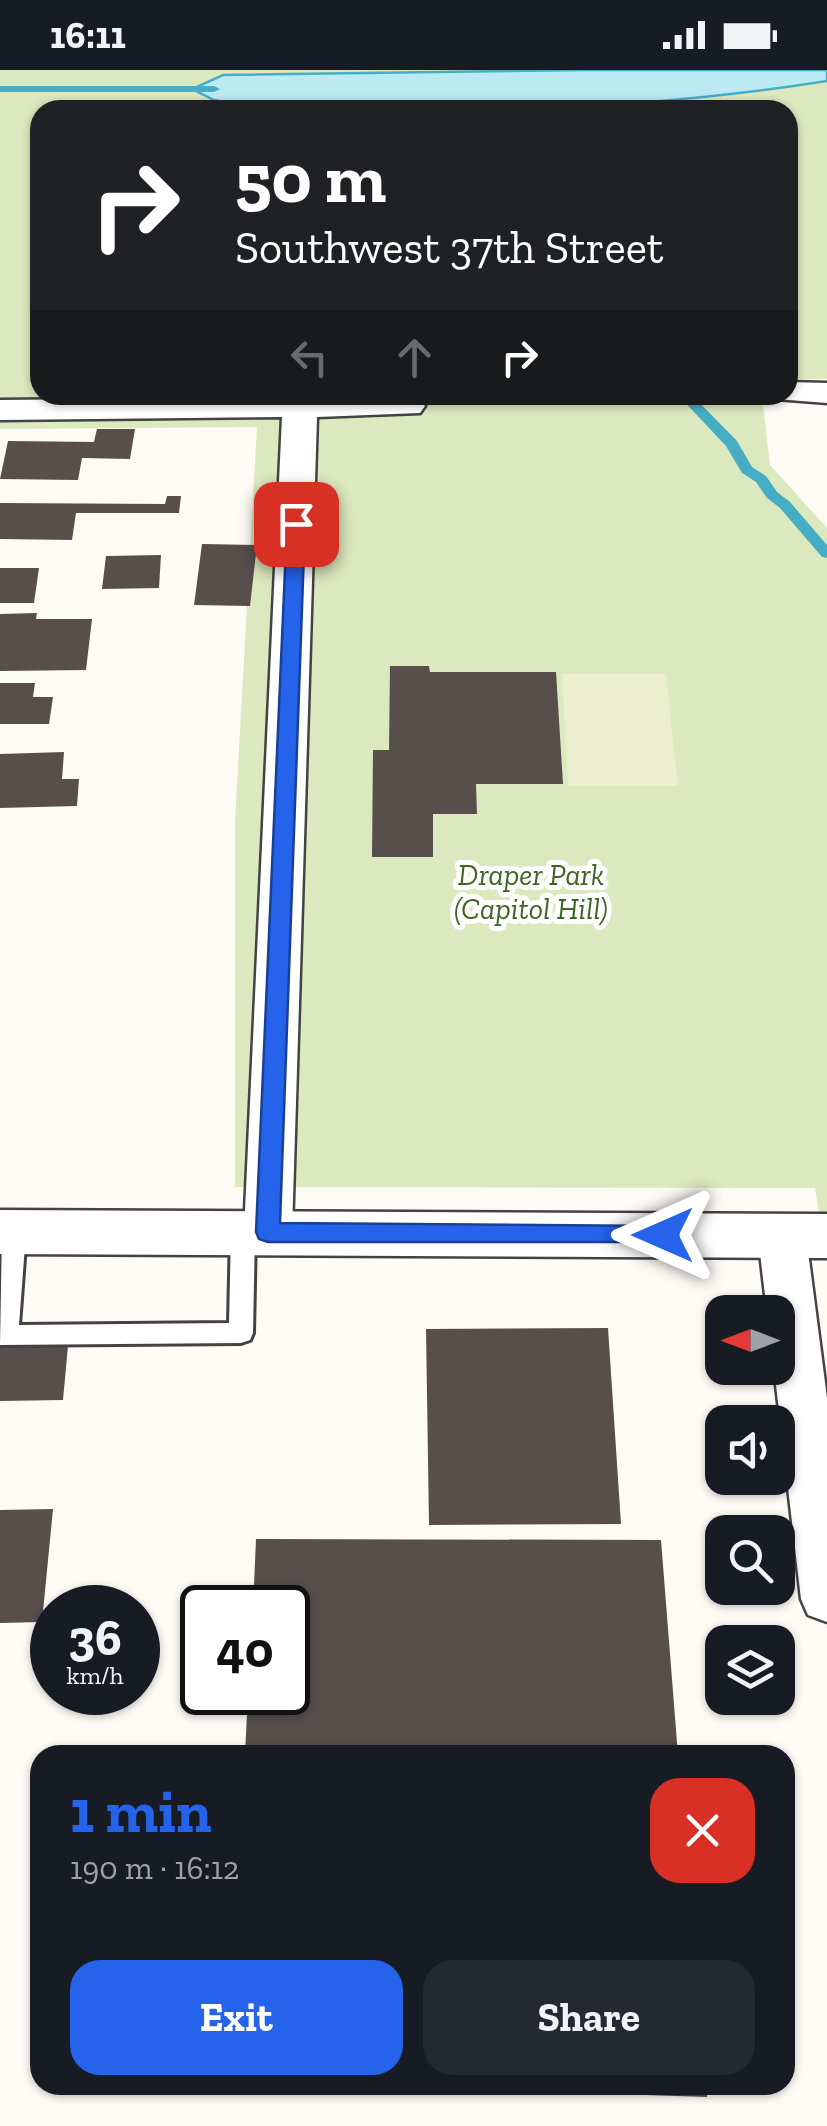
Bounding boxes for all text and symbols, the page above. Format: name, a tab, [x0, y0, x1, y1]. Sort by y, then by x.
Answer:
text: 16:11	[50, 12, 126, 58]
text: 50 m	[235, 136, 386, 220]
icon: right	[70, 140, 200, 270]
text: Southwest 37th Street	[235, 221, 664, 275]
icon: left	[282, 330, 337, 385]
icon: ahead	[387, 330, 442, 385]
icon: right	[492, 330, 547, 385]
pin	[254, 482, 339, 567]
icon: arrive	[269, 497, 324, 552]
park label: Draper Park (Capitol Hill)	[454, 857, 608, 927]
position arrow	[611, 1183, 715, 1287]
north arrow	[705, 1295, 795, 1385]
map controls	[705, 1295, 795, 1715]
button: sound	[705, 1405, 795, 1495]
button: search	[705, 1515, 795, 1605]
speed limit sign: 40	[180, 1585, 310, 1715]
text: 36	[68, 1608, 122, 1668]
button: layers	[705, 1625, 795, 1715]
text: km/h	[66, 1660, 124, 1690]
text: 1 min	[70, 1775, 212, 1847]
button: close	[650, 1778, 755, 1883]
text: 190 m · 16:12	[70, 1849, 239, 1887]
button: Exit	[70, 1960, 403, 2075]
button: Share	[423, 1960, 755, 2075]

